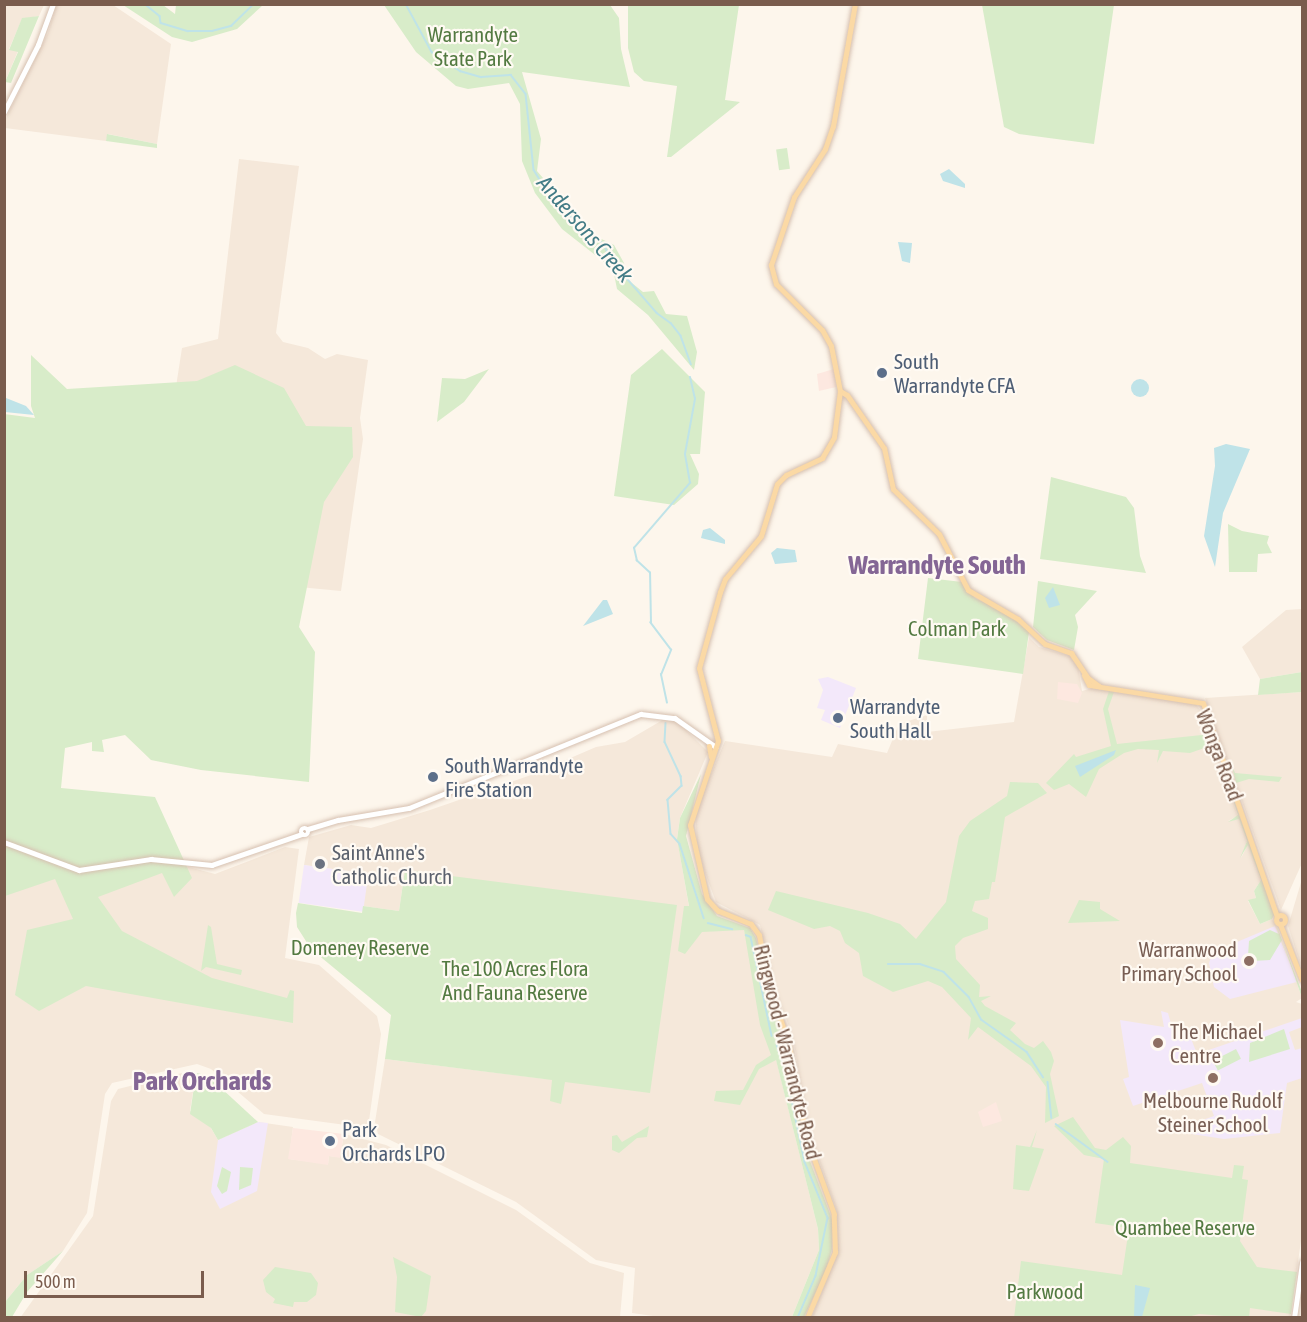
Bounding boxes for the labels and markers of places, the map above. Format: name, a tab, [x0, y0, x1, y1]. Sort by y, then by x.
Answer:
place label: South Warrandyte CFA	[894, 348, 1015, 398]
marker: South Warrandyte CFA	[875, 366, 889, 380]
place label: Warrandyte South Hall	[850, 693, 940, 743]
marker: Warrandyte South Hall	[831, 711, 845, 725]
place label: South Warrandyte Fire Station	[445, 752, 583, 802]
marker: South Warrandyte Fire Station	[426, 770, 440, 784]
place label: Saint Anne's Catholic Church	[332, 839, 452, 889]
marker: Saint Anne's Catholic Church	[313, 857, 327, 871]
place label: Warranwood Primary School	[1121, 936, 1237, 986]
marker: Warranwood Primary School	[1242, 954, 1256, 968]
place label: The Michael Centre	[1170, 1018, 1263, 1068]
marker: The Michael Centre	[1151, 1036, 1165, 1050]
marker: Melbourne Rudolf Steiner School	[1206, 1071, 1220, 1085]
place label: Melbourne Rudolf Steiner School	[1143, 1087, 1283, 1137]
place label: Park Orchards LPO	[342, 1116, 445, 1166]
marker: Park Orchards LPO	[323, 1134, 337, 1148]

